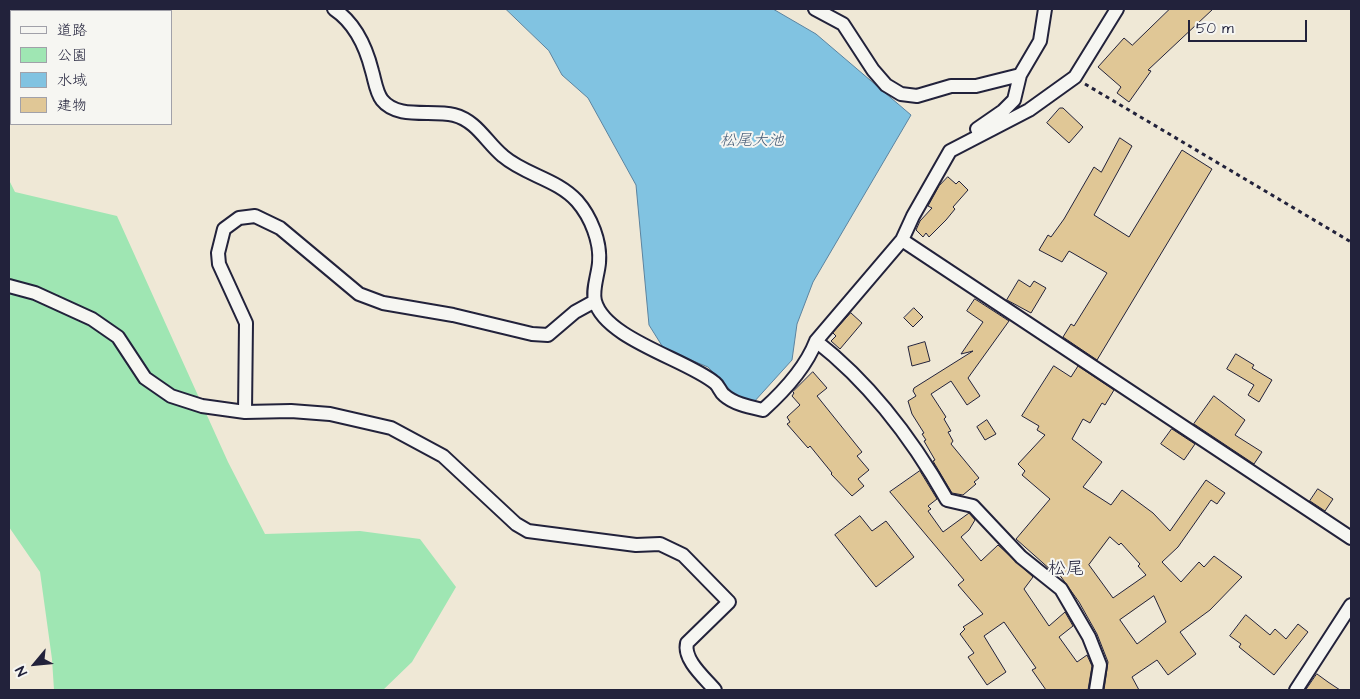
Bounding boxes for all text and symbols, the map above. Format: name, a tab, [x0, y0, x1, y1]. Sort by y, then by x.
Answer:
legend	[10, 10, 172, 125]
scale bar	[1190, 10, 1309, 42]
text: 50 m	[1196, 18, 1234, 39]
text: 道路	[57, 20, 87, 41]
text: 公園	[57, 45, 87, 66]
text: 水域	[57, 70, 87, 91]
text: 建物	[57, 95, 87, 116]
water label: 松尾大池	[720, 132, 784, 152]
district label: 松尾	[1048, 559, 1084, 581]
north arrow	[10, 639, 60, 689]
text: N	[11, 662, 33, 680]

